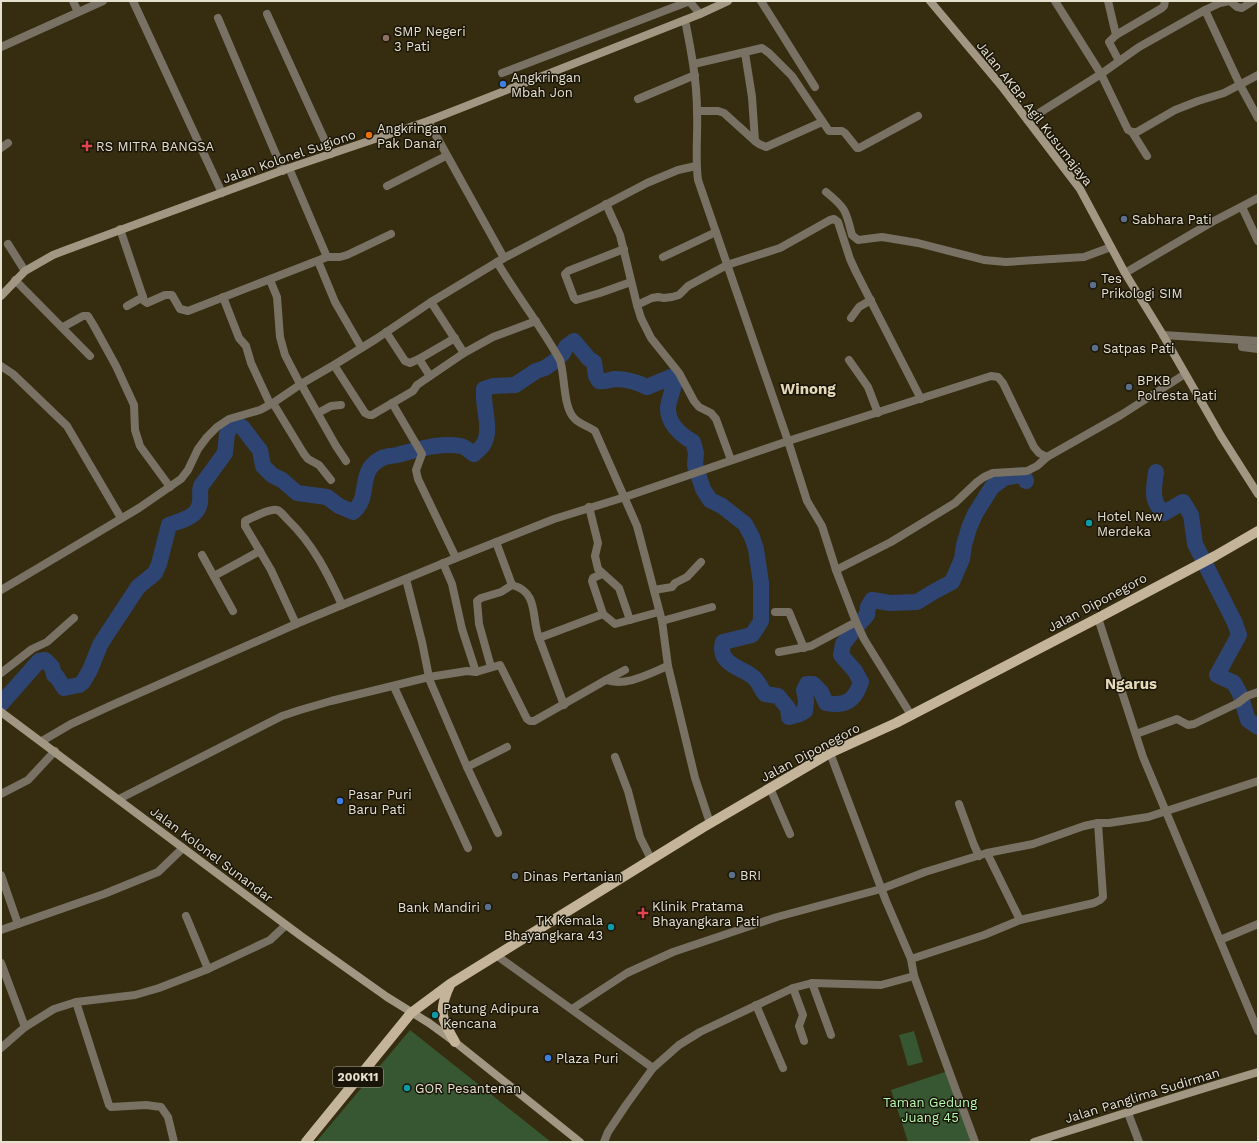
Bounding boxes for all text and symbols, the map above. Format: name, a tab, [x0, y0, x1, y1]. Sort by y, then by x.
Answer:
place label: SMP Negeri 3 Pati	[394, 24, 466, 54]
marker: SMP Negeri 3 Pati	[381, 33, 391, 43]
street label: Jalan AKBP. Agil Kusumajaya	[974, 38, 1096, 189]
place label: Angkringan Mbah Jon	[511, 70, 581, 100]
marker: Angkringan Mbah Jon	[498, 79, 508, 89]
place label: Angkringan Pak Danar	[377, 121, 447, 151]
street label: Jalan Kolonel Sugiono	[221, 127, 358, 186]
marker: Angkringan Pak Danar	[364, 130, 374, 140]
place label: RS MITRA BANGSA	[96, 139, 214, 154]
marker: RS MITRA BANGSA	[81, 140, 93, 152]
place label: Sabhara Pati	[1132, 212, 1212, 227]
marker: Sabhara Pati	[1119, 214, 1129, 224]
place label: Tes Prikologi SIM	[1101, 271, 1183, 301]
marker: Tes Prikologi SIM	[1088, 280, 1098, 290]
place label: Satpas Pati	[1103, 341, 1174, 356]
marker: Satpas Pati	[1090, 343, 1100, 353]
place label: BPKB Polresta Pati	[1137, 373, 1217, 403]
district label: Winong	[780, 380, 836, 398]
marker: BPKB Polresta Pati	[1124, 382, 1134, 392]
place label: Hotel New Merdeka	[1097, 509, 1163, 539]
marker: Hotel New Merdeka	[1084, 518, 1094, 528]
street label: Jalan Diponegoro	[1045, 570, 1150, 635]
district label: Ngarus	[1105, 675, 1157, 693]
street label: Jalan Diponegoro	[758, 720, 863, 785]
place label: Pasar Puri Baru Pati	[348, 787, 412, 817]
marker: Pasar Puri Baru Pati	[335, 796, 345, 806]
street label: Jalan Kolonel Sunandar	[147, 803, 276, 906]
place label: BRI	[740, 868, 761, 883]
place label: Dinas Pertanian	[523, 869, 622, 884]
marker: BRI	[727, 870, 737, 880]
marker: Dinas Pertanian	[510, 871, 520, 881]
place label: Klinik Pratama Bhayangkara Pati	[652, 899, 760, 929]
place label: Bank Mandiri	[398, 900, 480, 915]
marker: Bank Mandiri	[483, 902, 493, 912]
marker: Klinik Pratama Bhayangkara Pati	[637, 907, 649, 919]
place label: TK Kemala Bhayangkara 43	[504, 913, 604, 943]
marker: TK Kemala Bhayangkara 43	[606, 922, 616, 932]
place label: Patung Adipura Kencana	[443, 1001, 540, 1031]
marker: Patung Adipura Kencana	[430, 1010, 440, 1020]
place label: Plaza Puri	[556, 1051, 618, 1066]
marker: Plaza Puri	[543, 1053, 553, 1063]
street label: Jalan Panglima Sudirman	[1063, 1065, 1221, 1126]
road number: 200K11	[333, 1067, 383, 1087]
place label: GOR Pesantenan	[415, 1081, 521, 1096]
marker: GOR Pesantenan	[402, 1083, 412, 1093]
park label: Taman Gedung Juang 45	[883, 1095, 977, 1125]

